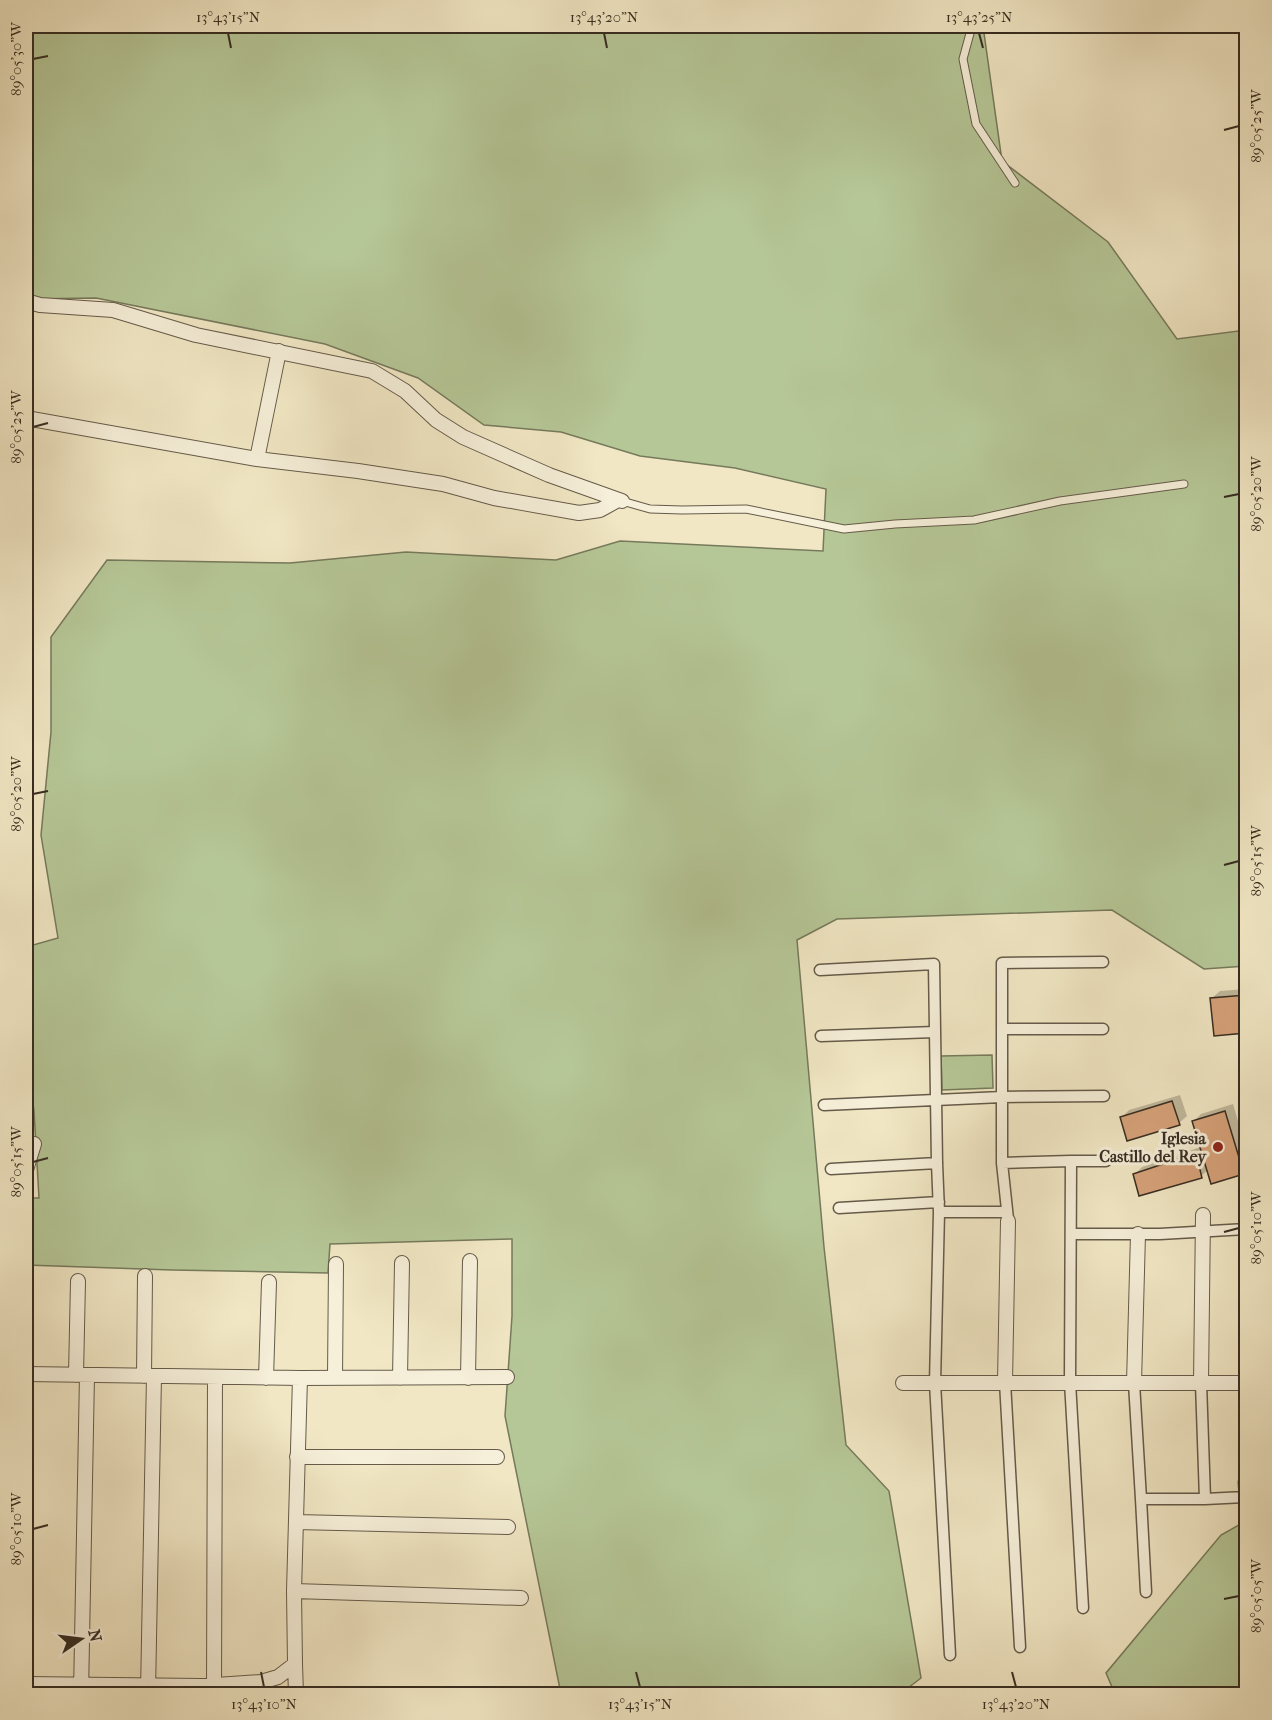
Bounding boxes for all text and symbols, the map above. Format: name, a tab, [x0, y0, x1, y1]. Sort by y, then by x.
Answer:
text: 13°43'15"N	[196, 8, 261, 26]
text: 13°43'20"N	[570, 8, 639, 26]
text: 13°43'25"N	[946, 8, 1013, 26]
text: 89°05'30"W	[7, 21, 25, 96]
text: 89°05'25"W	[1247, 88, 1265, 163]
text: 89°05'25"W	[7, 389, 25, 464]
text: 89°05'20"W	[1247, 455, 1265, 532]
text: 89°05'20"W	[7, 755, 25, 832]
text: 89°05'15"W	[1247, 824, 1265, 897]
text: 89°05'15"W	[7, 1125, 25, 1198]
place label: Iglesia Castillo del Rey	[1099, 1129, 1207, 1167]
marker: Iglesia Castillo del Rey	[1211, 1140, 1225, 1154]
text: 89°05'10"W	[1247, 1190, 1265, 1264]
text: 89°05'10"W	[7, 1491, 25, 1565]
text: 89°05'05"W	[1247, 1558, 1265, 1633]
north arrow	[51, 1609, 111, 1669]
text: N	[84, 1627, 106, 1645]
text: 13°43'10"N	[231, 1695, 298, 1713]
text: 13°43'15"N	[608, 1695, 673, 1713]
text: 13°43'20"N	[982, 1695, 1051, 1713]

